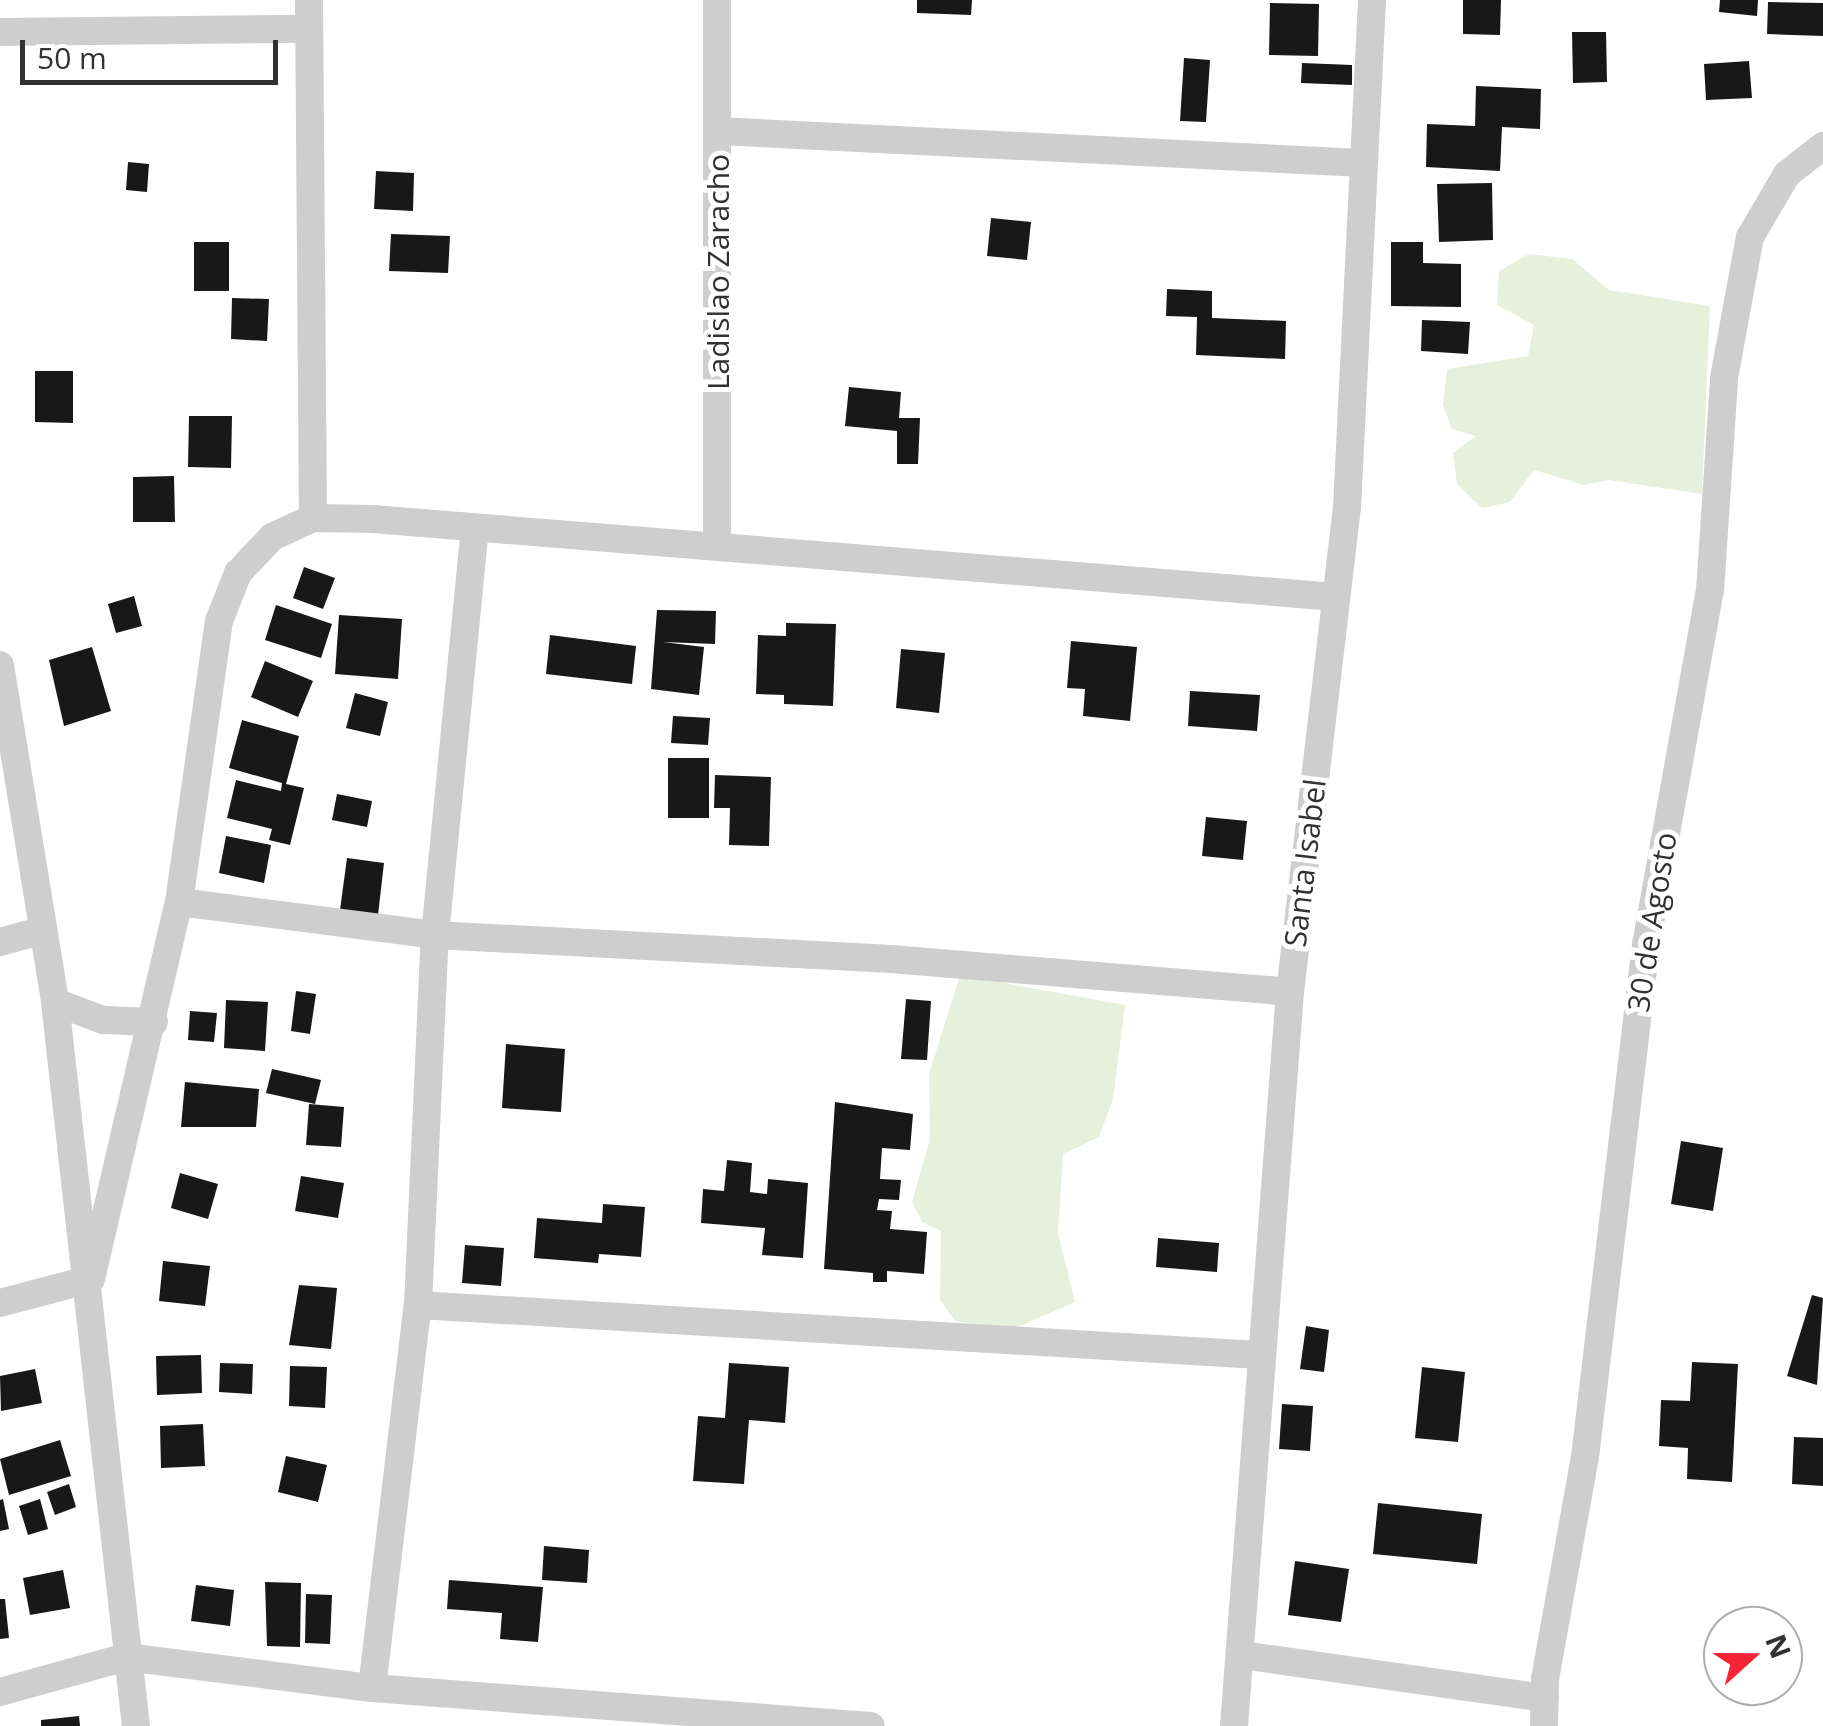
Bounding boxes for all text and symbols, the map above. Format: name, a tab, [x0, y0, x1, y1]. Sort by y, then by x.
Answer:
scale bar	[25, 20, 282, 82]
text: 50 m	[37, 37, 107, 78]
street label: Ladislao Zaracho	[700, 154, 736, 390]
street label: Santa Isabel	[1277, 777, 1333, 949]
street label: 30 de Agosto	[1620, 830, 1684, 1014]
north arrow	[1703, 1606, 1803, 1706]
text: N	[1757, 1629, 1801, 1663]

